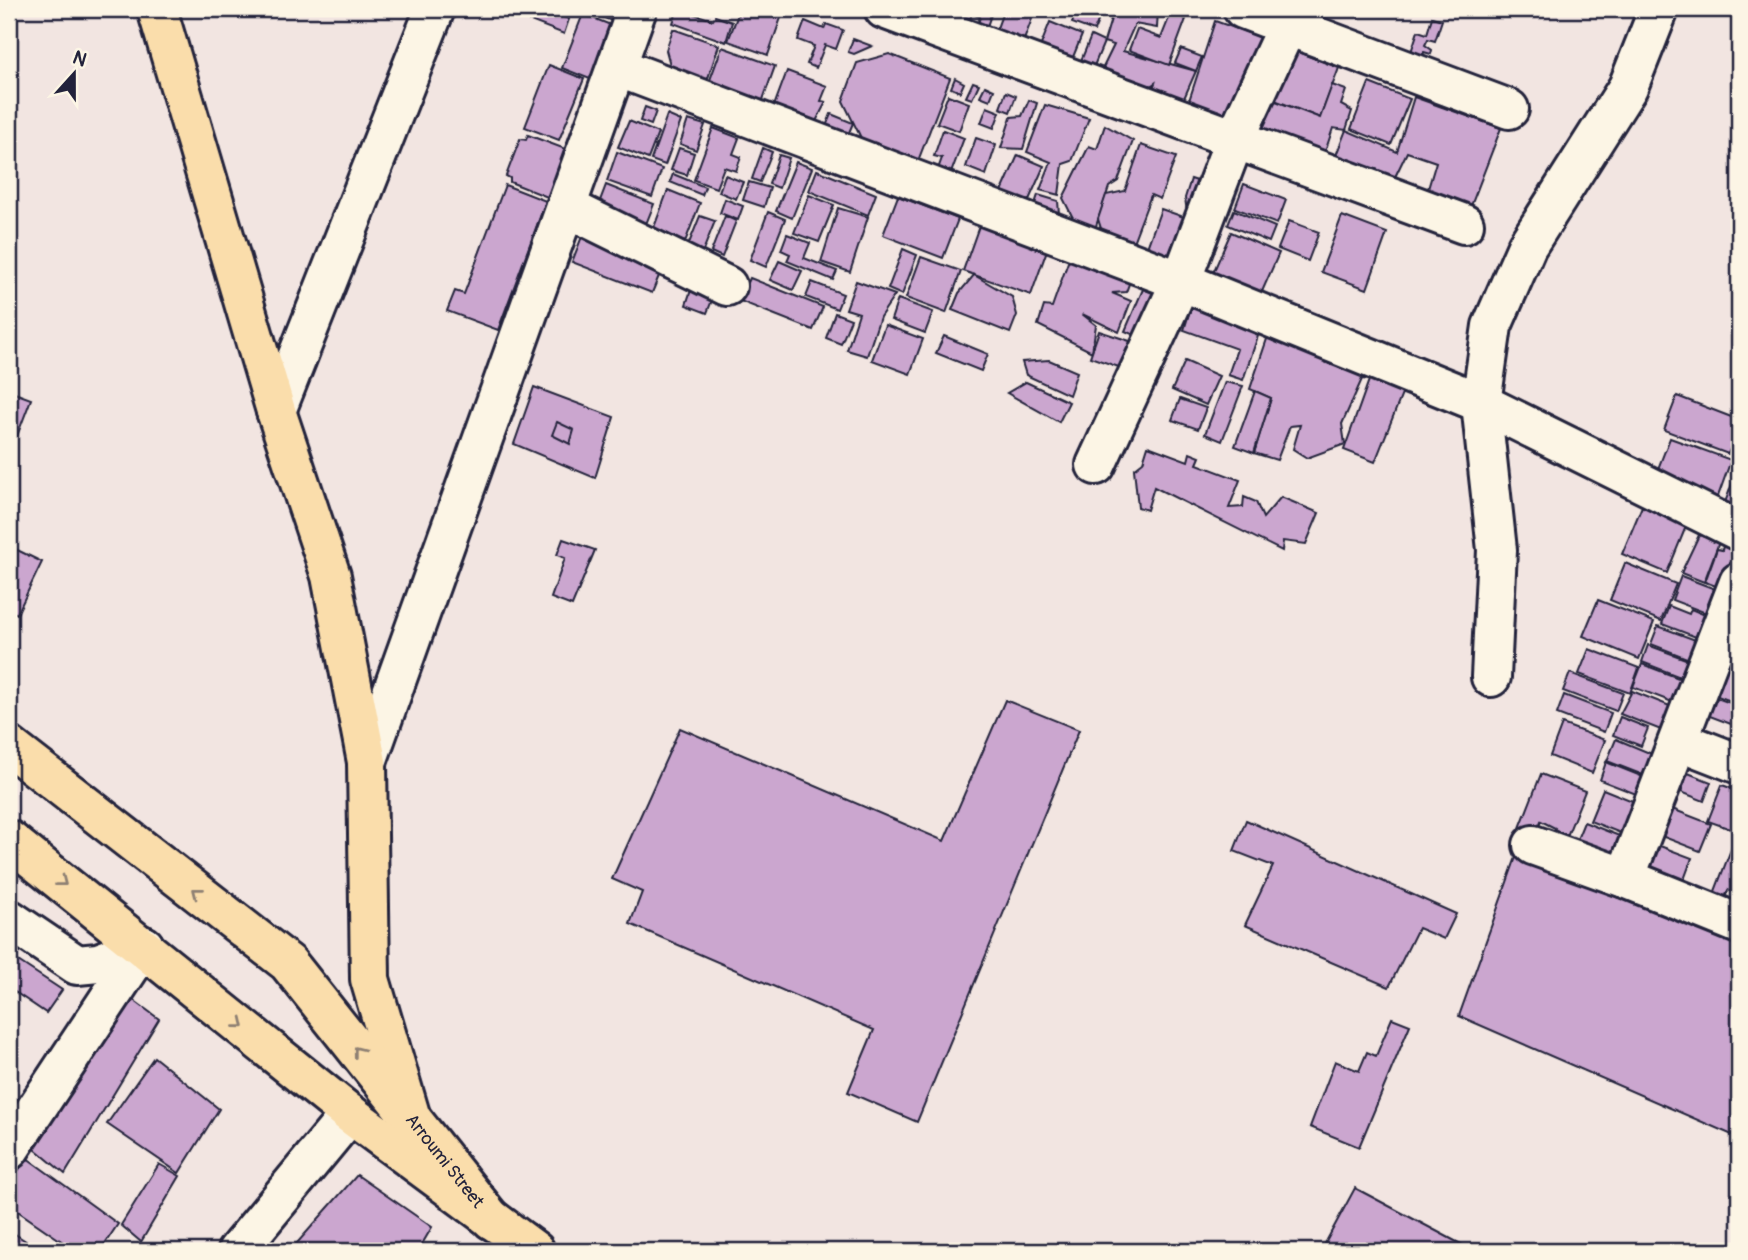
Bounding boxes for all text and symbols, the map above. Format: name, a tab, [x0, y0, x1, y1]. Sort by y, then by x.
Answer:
north arrow	[38, 38, 108, 108]
text: N	[69, 46, 90, 73]
one-way arrow	[54, 874, 67, 886]
one-way arrow	[192, 888, 205, 901]
one-way arrow	[232, 1016, 244, 1029]
one-way arrow	[353, 1046, 366, 1059]
street label: Arroumi Street	[400, 1109, 490, 1214]

